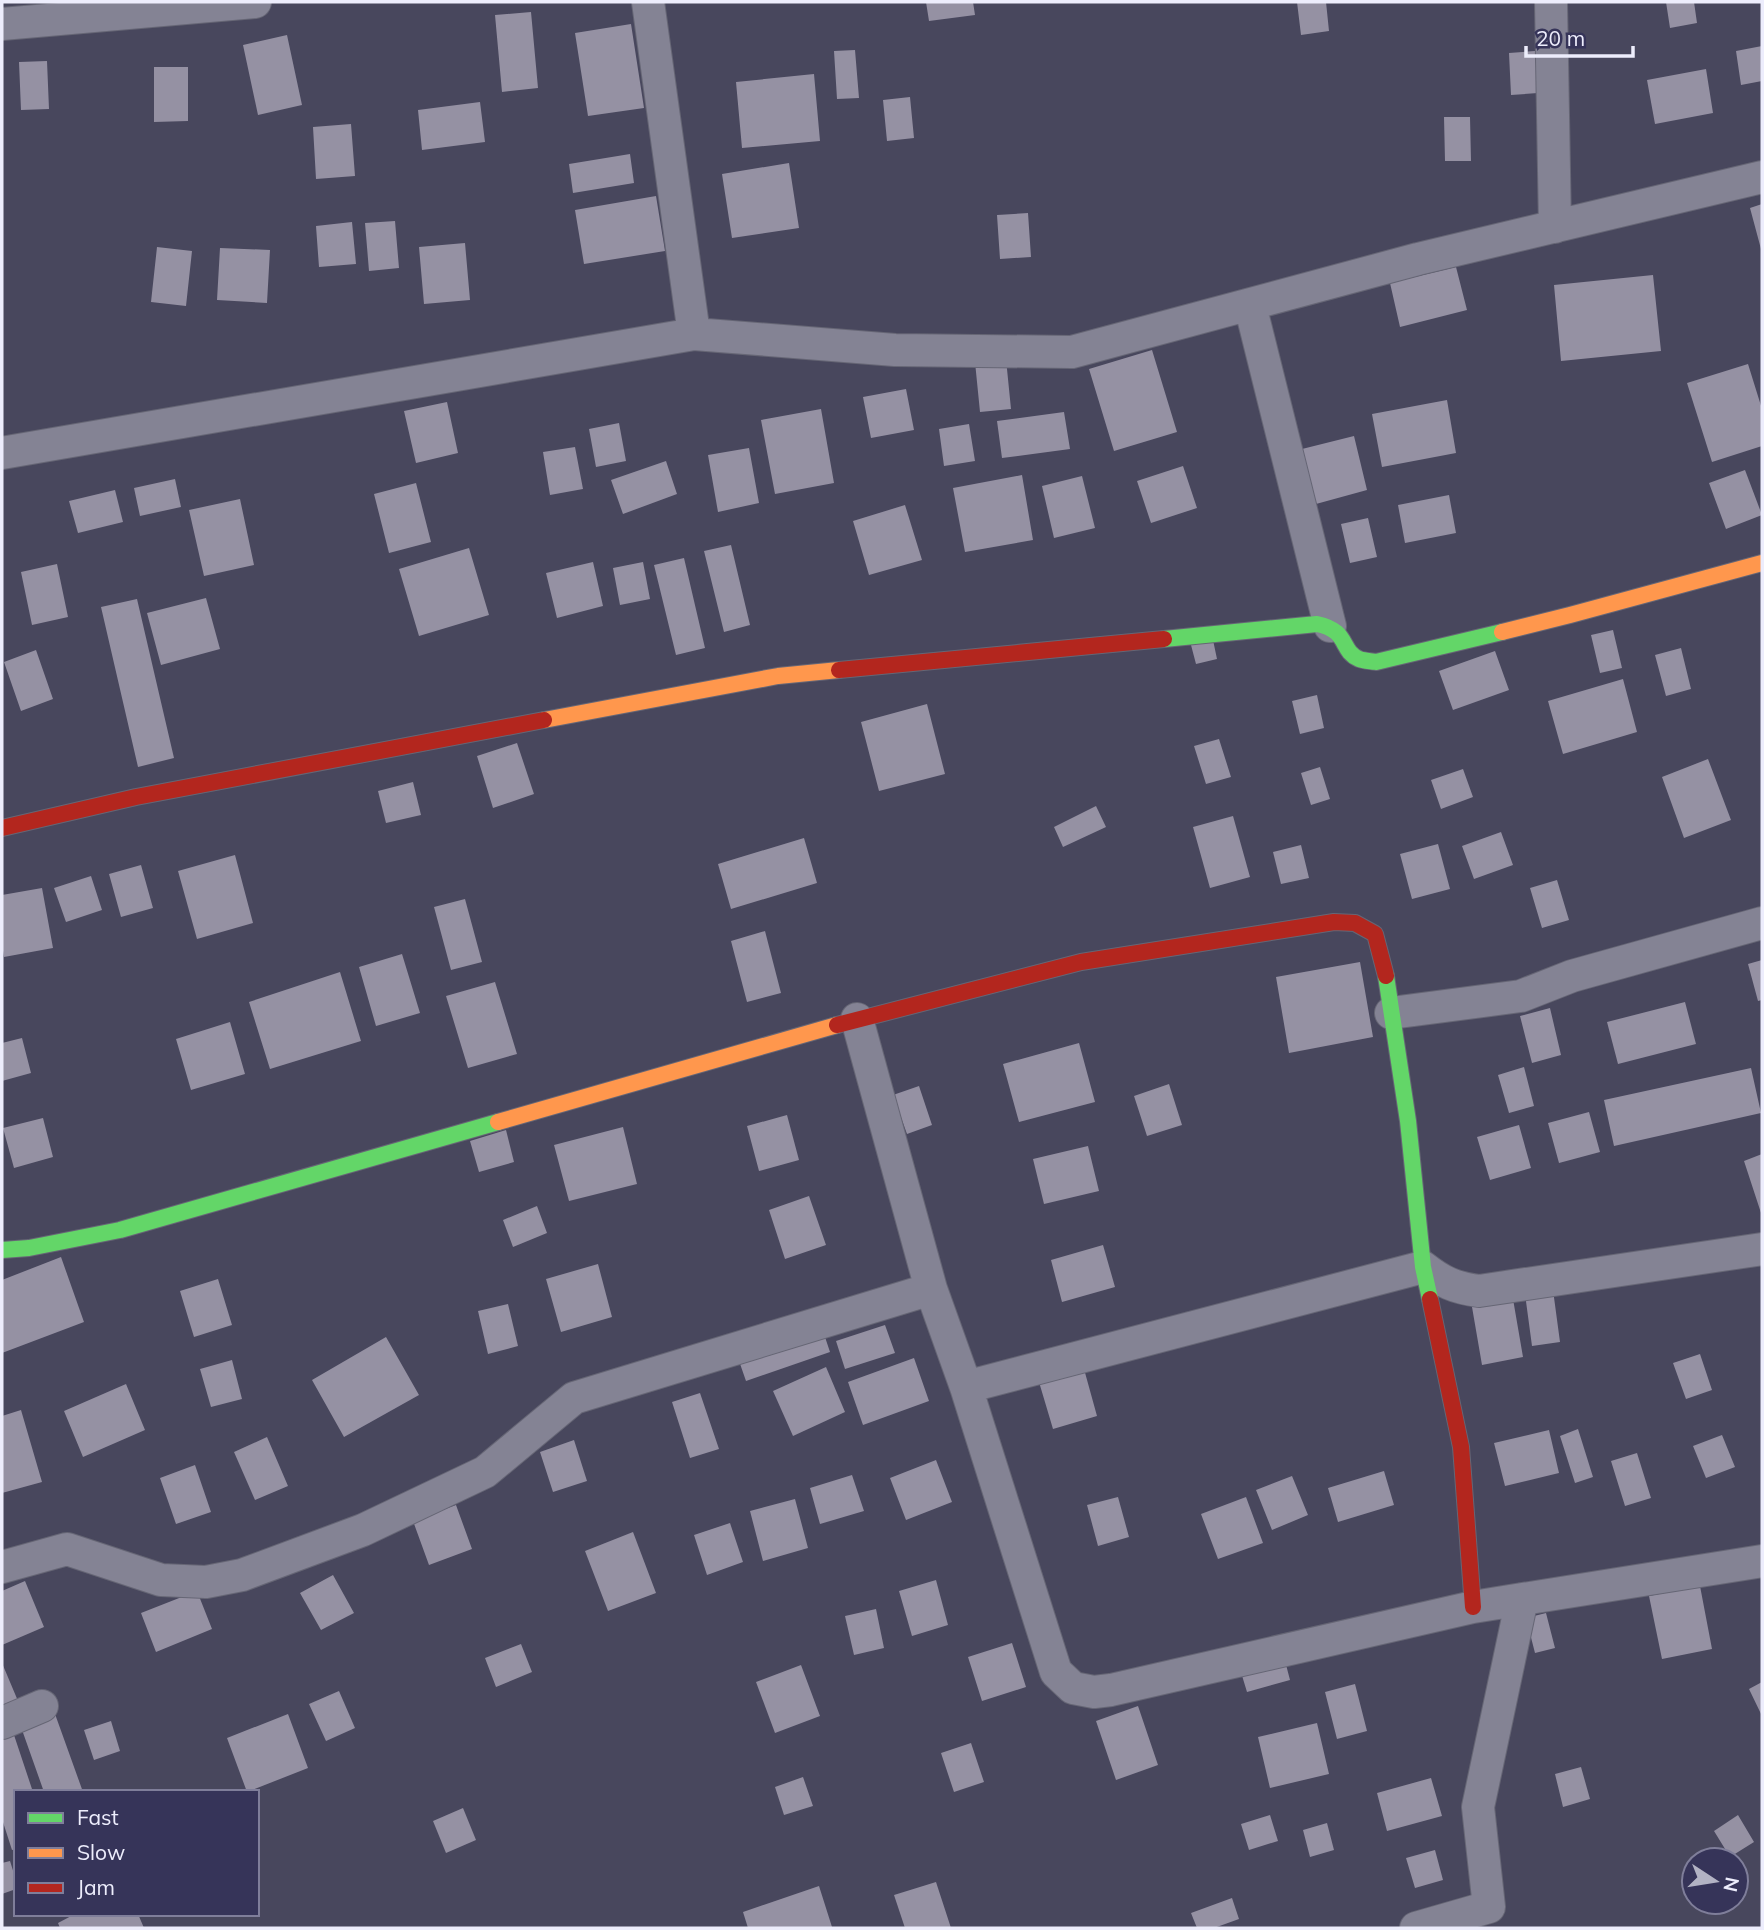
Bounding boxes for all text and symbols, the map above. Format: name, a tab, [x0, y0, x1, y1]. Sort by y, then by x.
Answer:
scale bar	[1526, 14, 1633, 58]
text: 20 m	[1536, 25, 1585, 51]
legend	[14, 1790, 259, 1916]
text: Fast	[77, 1804, 119, 1830]
text: Slow	[77, 1839, 125, 1865]
north arrow	[1680, 1846, 1750, 1916]
text: Jam	[77, 1874, 115, 1900]
text: N	[1718, 1875, 1745, 1894]

